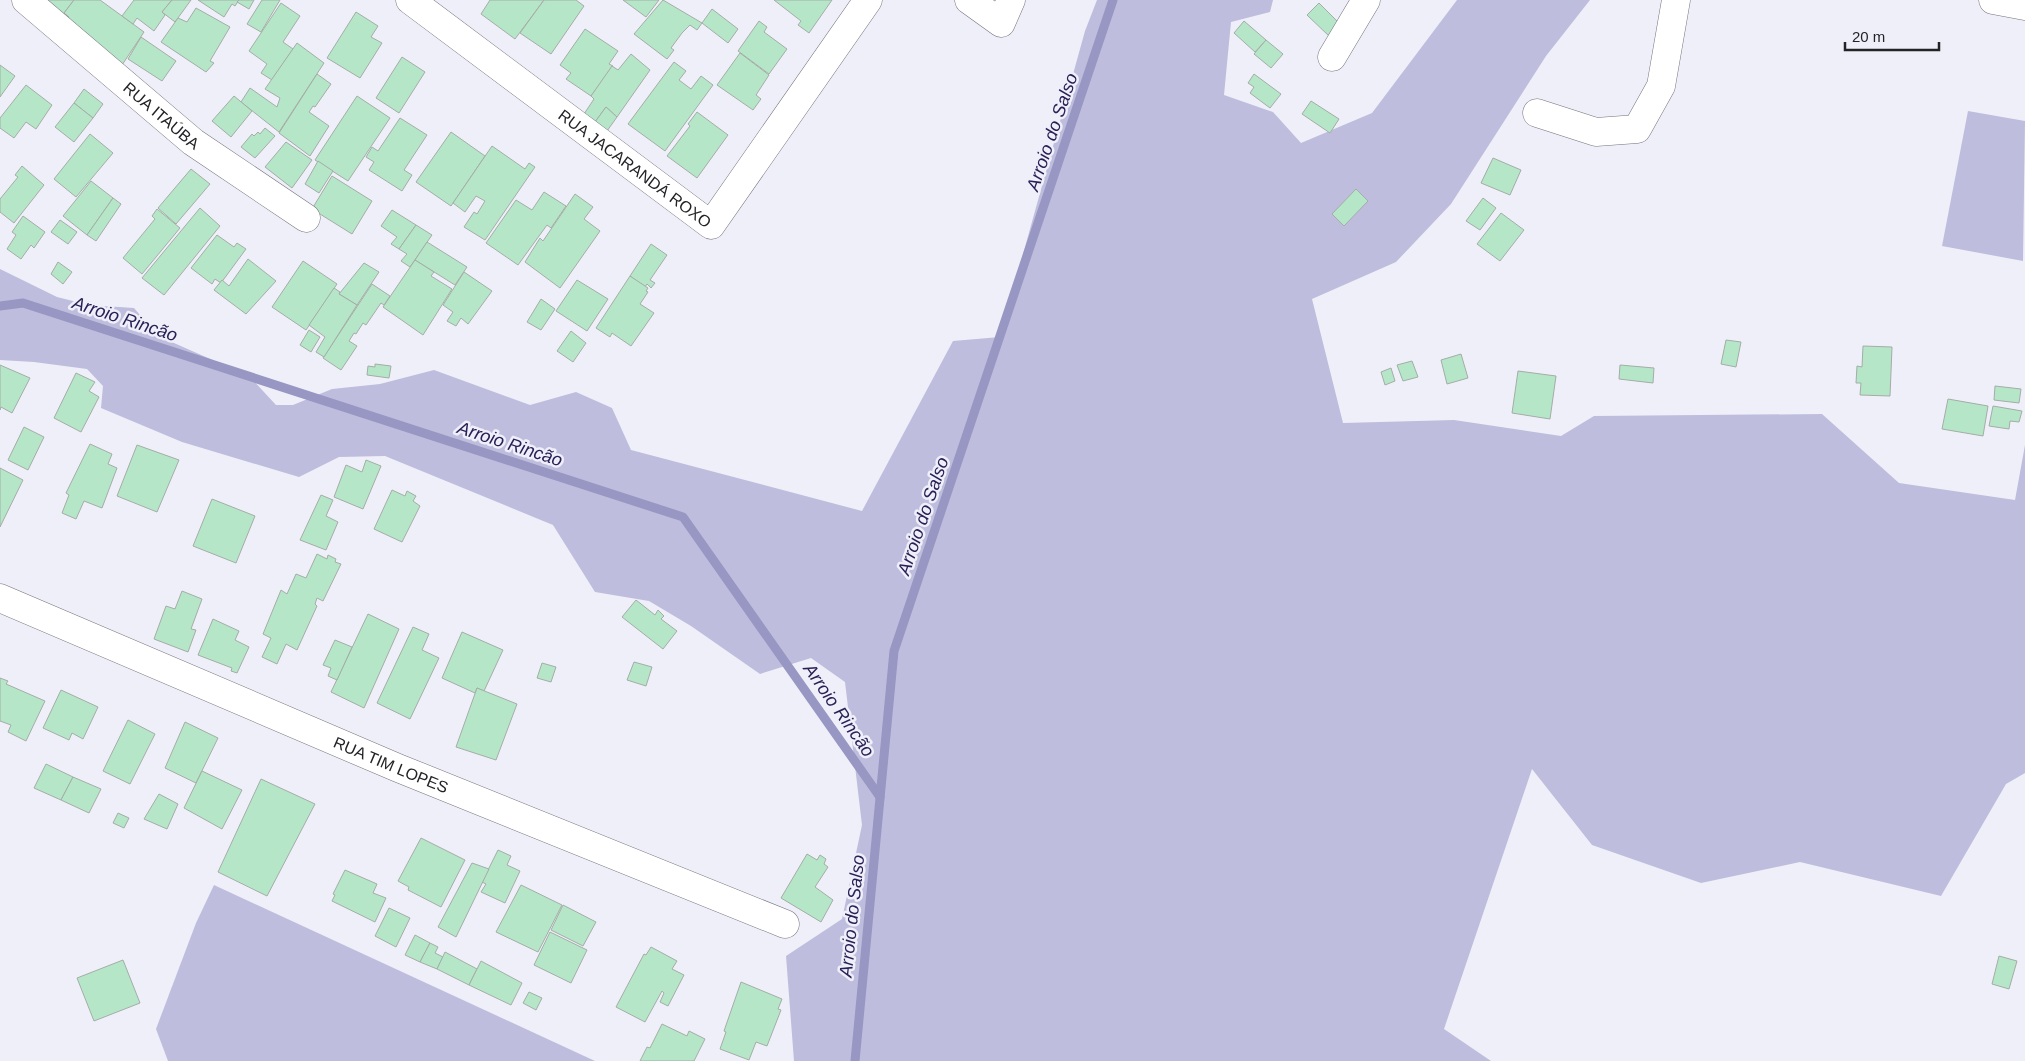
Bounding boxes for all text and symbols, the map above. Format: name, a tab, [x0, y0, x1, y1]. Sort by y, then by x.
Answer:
scale bar	[1845, 20, 1939, 52]
text: 20 m	[1852, 28, 1885, 45]
water label: Arroio do Salso	[1022, 71, 1081, 194]
street label: RUA ITAÚBA	[120, 78, 203, 152]
street label: RUA JACARANDÁ ROXO	[556, 106, 715, 231]
water label: Arroio Rincão	[69, 292, 180, 345]
water label: Arroio Rincão	[454, 417, 565, 470]
water label: Arroio do Salso	[893, 455, 952, 578]
water label: Arroio Rincão	[799, 659, 878, 760]
street label: RUA TIM LOPES	[331, 733, 451, 796]
water label: Arroio do Salso	[836, 854, 868, 979]

